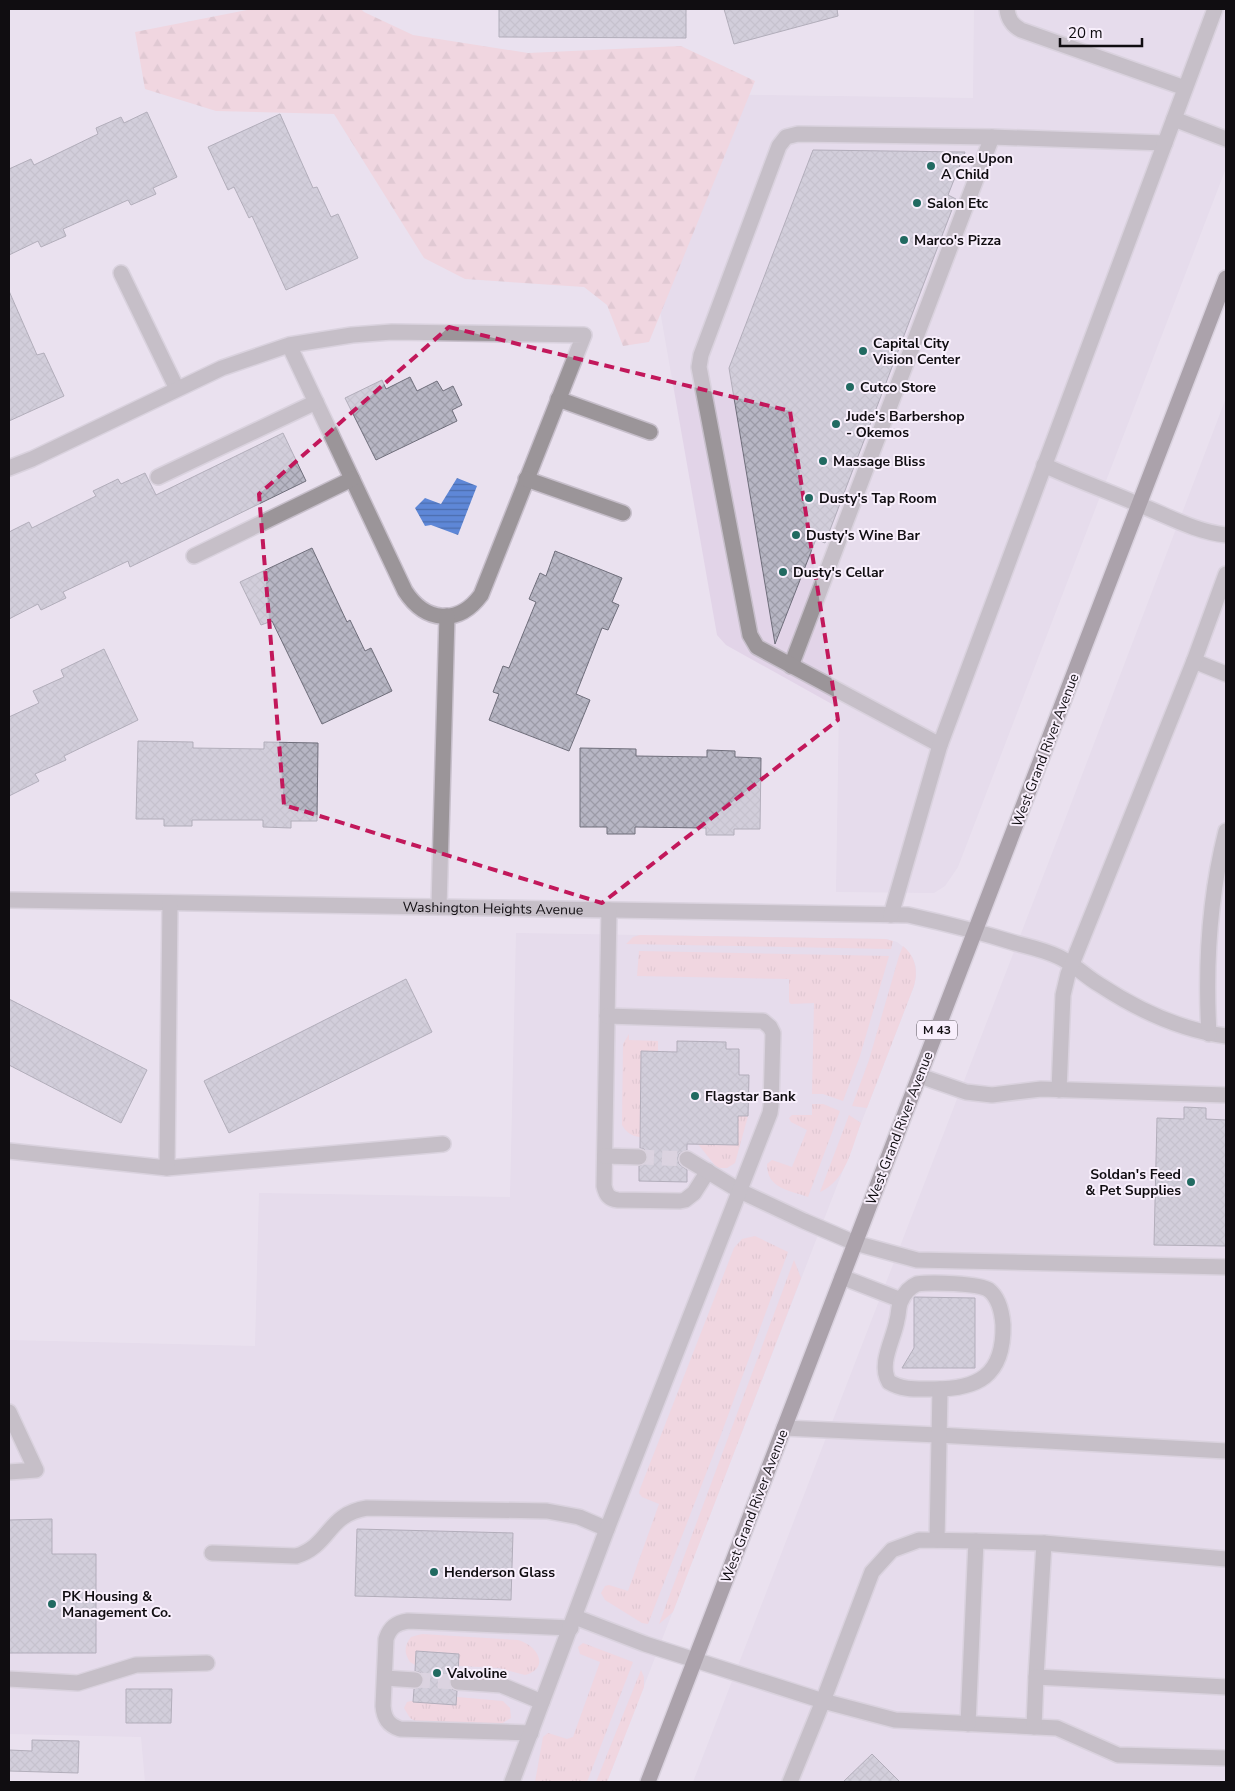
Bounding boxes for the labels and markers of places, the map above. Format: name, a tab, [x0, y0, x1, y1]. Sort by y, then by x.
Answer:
place label: Once Upon A Child	[941, 149, 1013, 184]
marker: Once Upon A Child	[925, 160, 937, 172]
place label: Salon Etc	[927, 194, 989, 213]
marker: Salon Etc	[911, 197, 923, 209]
place label: Marco's Pizza	[914, 231, 1001, 250]
marker: Marco's Pizza	[898, 234, 910, 246]
place label: Capital City Vision Center	[872, 334, 961, 369]
marker: Capital City Vision Center	[857, 345, 869, 357]
place label: Cutco Store	[860, 378, 937, 397]
marker: Cutco Store	[844, 381, 856, 393]
place label: Jude's Barbershop - Okemos	[845, 407, 965, 442]
marker: Jude's Barbershop - Okemos	[830, 418, 842, 430]
place label: Massage Bliss	[833, 452, 925, 471]
marker: Massage Bliss	[817, 455, 829, 467]
place label: Dusty's Tap Room	[819, 489, 937, 508]
marker: Dusty's Tap Room	[803, 492, 815, 504]
place label: Dusty's Wine Bar	[806, 526, 920, 545]
marker: Dusty's Wine Bar	[790, 529, 802, 541]
place label: Dusty's Cellar	[793, 563, 885, 582]
marker: Dusty's Cellar	[777, 566, 789, 578]
place label: Flagstar Bank	[705, 1087, 796, 1106]
marker: Flagstar Bank	[689, 1090, 701, 1102]
place label: Soldan's Feed & Pet Supplies	[1085, 1165, 1181, 1200]
marker: Soldan's Feed & Pet Supplies	[1185, 1176, 1197, 1188]
place label: Henderson Glass	[444, 1563, 555, 1582]
marker: Henderson Glass	[428, 1566, 440, 1578]
place label: PK Housing & Management Co.	[62, 1587, 171, 1622]
marker: PK Housing & Management Co.	[46, 1598, 58, 1610]
place label: Valvoline	[446, 1664, 508, 1683]
marker: Valvoline	[431, 1667, 443, 1679]

